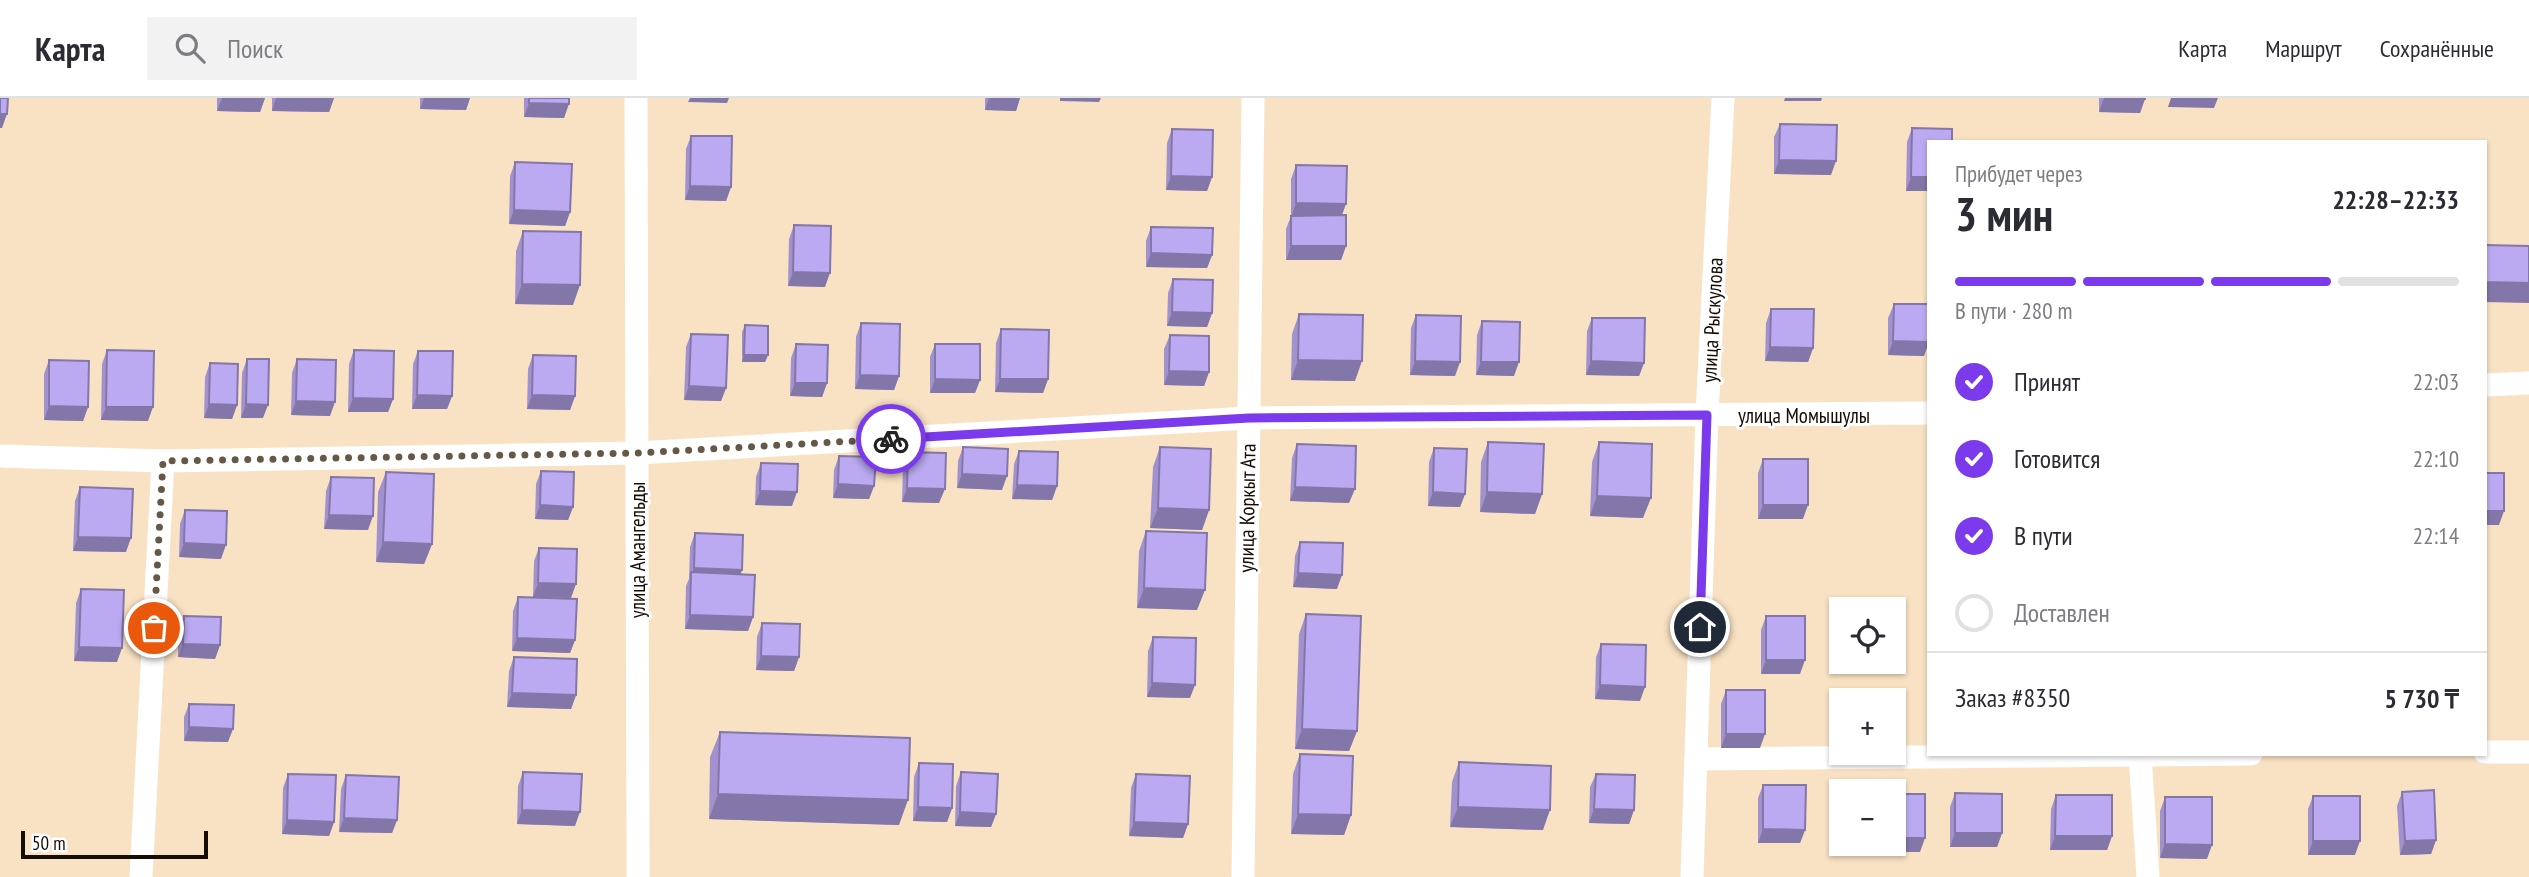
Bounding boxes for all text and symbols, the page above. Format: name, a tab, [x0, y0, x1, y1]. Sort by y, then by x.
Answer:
search box	[147, 17, 637, 80]
text: Карта	[35, 27, 105, 70]
icon: search	[171, 29, 209, 67]
text: Поиск	[227, 32, 283, 65]
text: Карта	[2178, 33, 2227, 64]
text: Маршрут	[2265, 33, 2342, 64]
text: Сохранённые	[2380, 33, 2494, 64]
text: Прибудет через	[1955, 159, 2083, 188]
text: 22:28–22:33	[2332, 183, 2459, 216]
text: 3 мин	[1955, 184, 2053, 244]
street label: улица Рыскулова	[1695, 257, 1729, 383]
text: В пути · 280 m	[1955, 296, 2072, 325]
icon: check	[1955, 363, 1993, 401]
text: Принят	[2014, 365, 2080, 398]
text: 22:03	[2413, 367, 2459, 396]
street label: улица Момышулы	[1738, 402, 1870, 429]
courier	[856, 404, 926, 474]
icon: bike	[872, 420, 910, 458]
icon: check	[1955, 440, 1993, 478]
text: Готовится	[2014, 442, 2100, 475]
street label: улица Коркыт Ата	[1232, 443, 1262, 573]
text: 22:10	[2413, 444, 2459, 473]
street label: улица Амангельды	[624, 482, 651, 618]
icon: check	[1955, 517, 1993, 555]
text: В пути	[2014, 519, 2073, 552]
text: 22:14	[2413, 521, 2459, 550]
text: Доставлен	[2014, 596, 2110, 629]
pin	[1670, 597, 1730, 657]
map controls	[1829, 597, 1906, 856]
button: locate	[1829, 597, 1906, 674]
pin	[124, 598, 184, 658]
icon: home	[1681, 608, 1719, 646]
icon: bag	[135, 609, 173, 647]
text: Заказ #8350	[1955, 681, 2070, 714]
text: 5 730 ₸	[2384, 682, 2459, 715]
button: +	[1829, 688, 1906, 765]
button: −	[1829, 779, 1906, 856]
scale bar	[21, 828, 208, 860]
text: 50 m	[32, 831, 66, 855]

